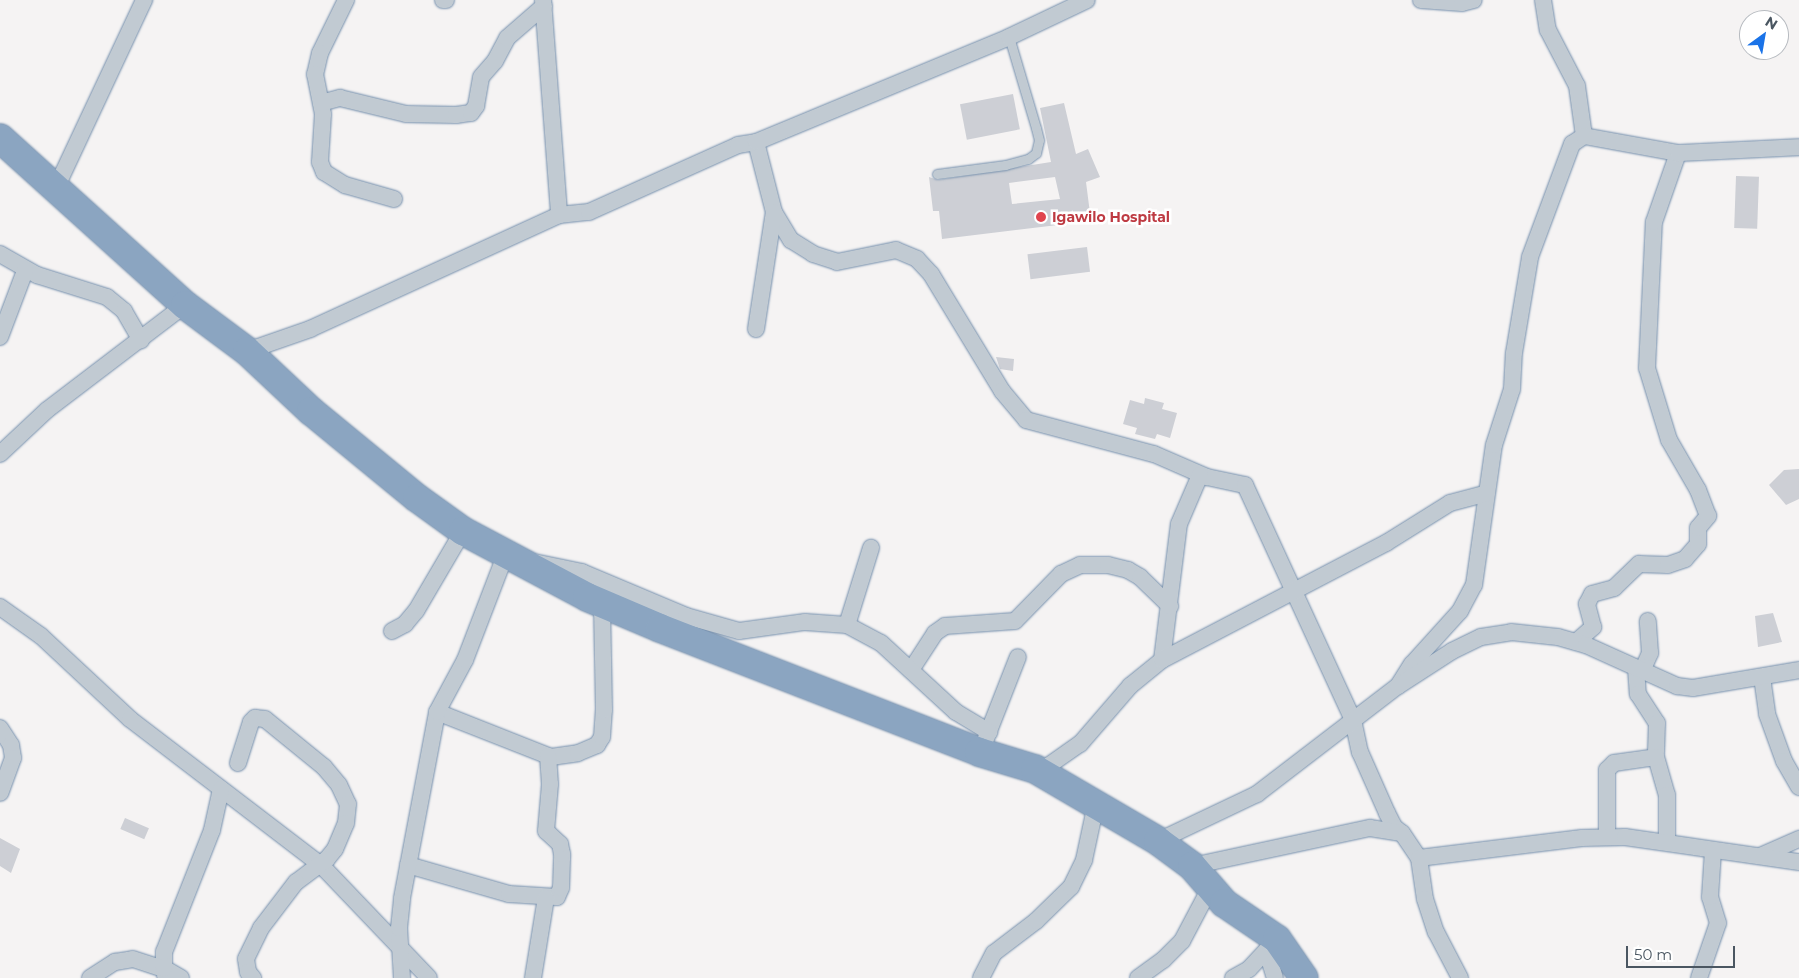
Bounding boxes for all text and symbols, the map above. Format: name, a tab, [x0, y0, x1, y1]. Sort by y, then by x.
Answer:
north arrow	[1739, 10, 1789, 60]
text: N	[1762, 12, 1781, 34]
place label: Igawilo Hospital	[1052, 209, 1170, 225]
marker: Igawilo Hospital	[1034, 210, 1048, 224]
scale bar	[1629, 936, 1738, 968]
text: 50 m	[1634, 945, 1672, 964]

